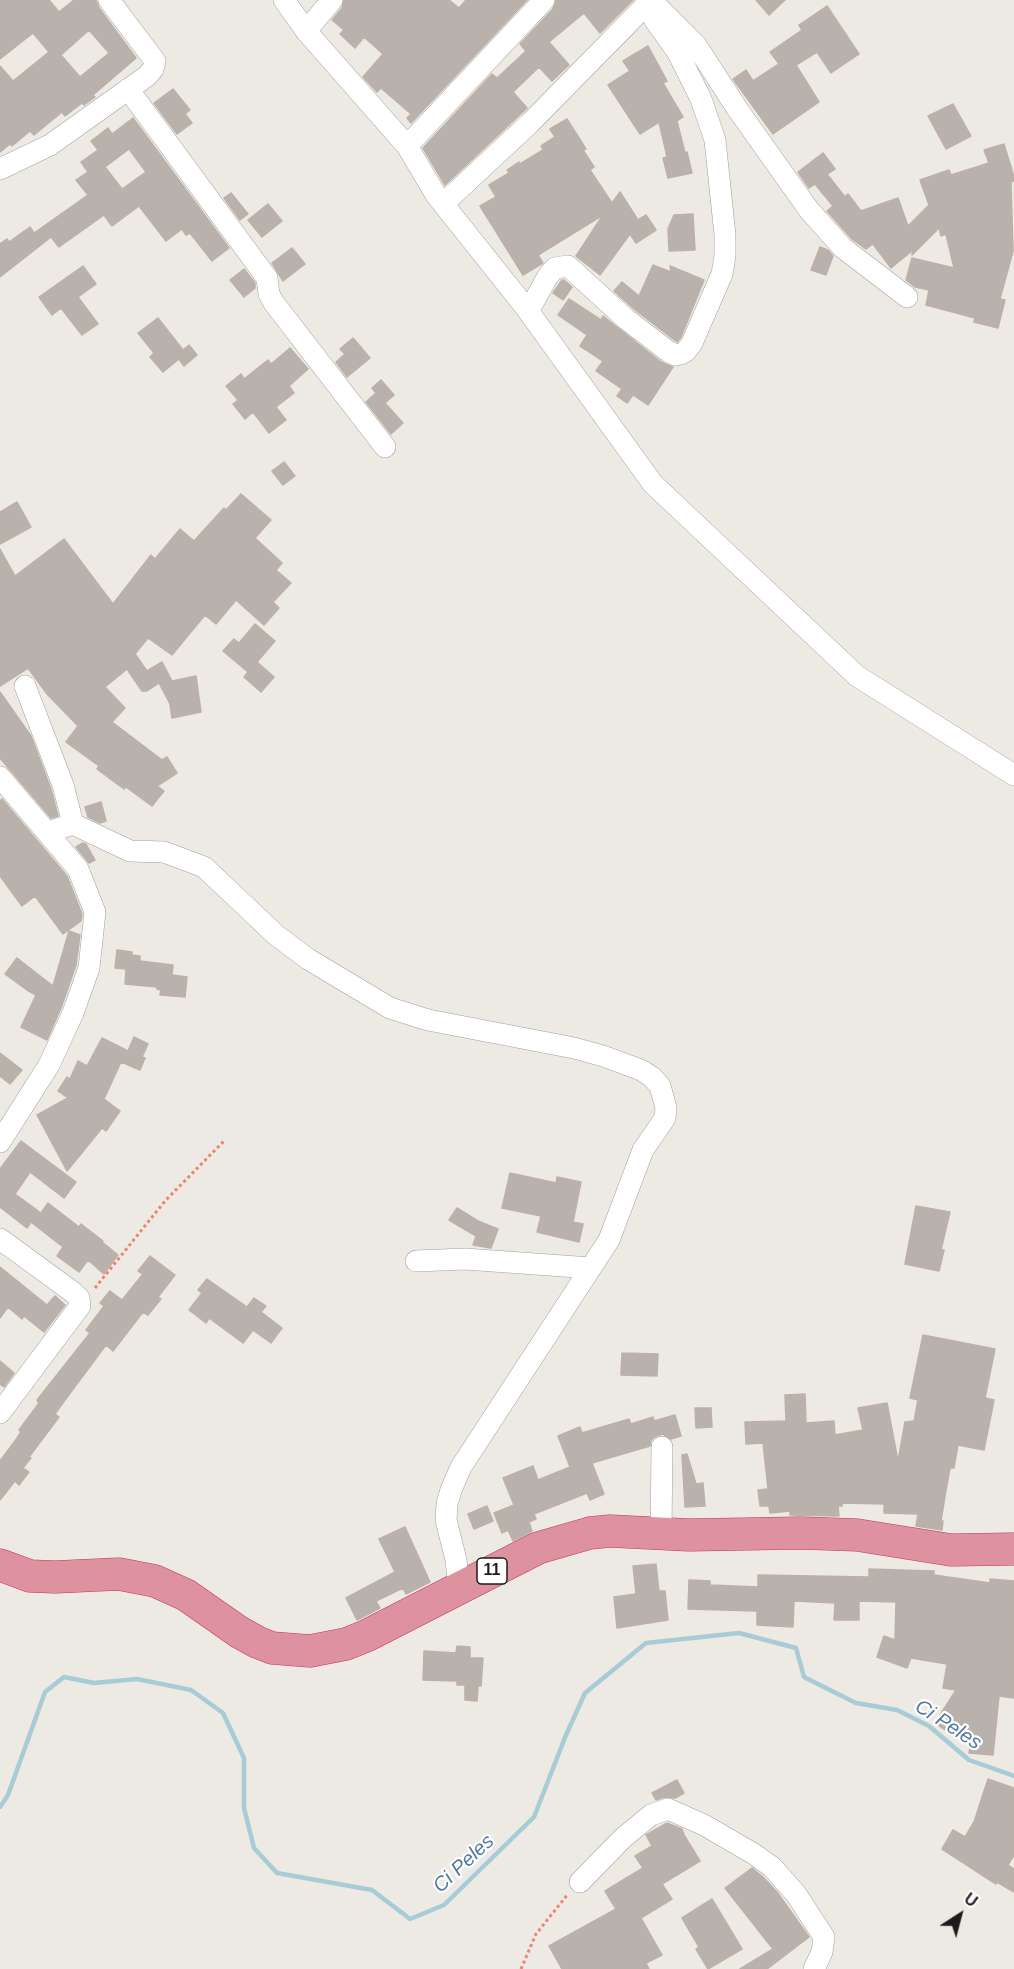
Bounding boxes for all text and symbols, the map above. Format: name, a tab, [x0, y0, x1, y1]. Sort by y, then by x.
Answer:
road number: 11	[477, 1558, 507, 1584]
water label: Ci Peles	[910, 1695, 986, 1755]
water label: Ci Peles	[429, 1830, 499, 1898]
north arrow	[930, 1885, 990, 1945]
text: U	[961, 1890, 981, 1910]

